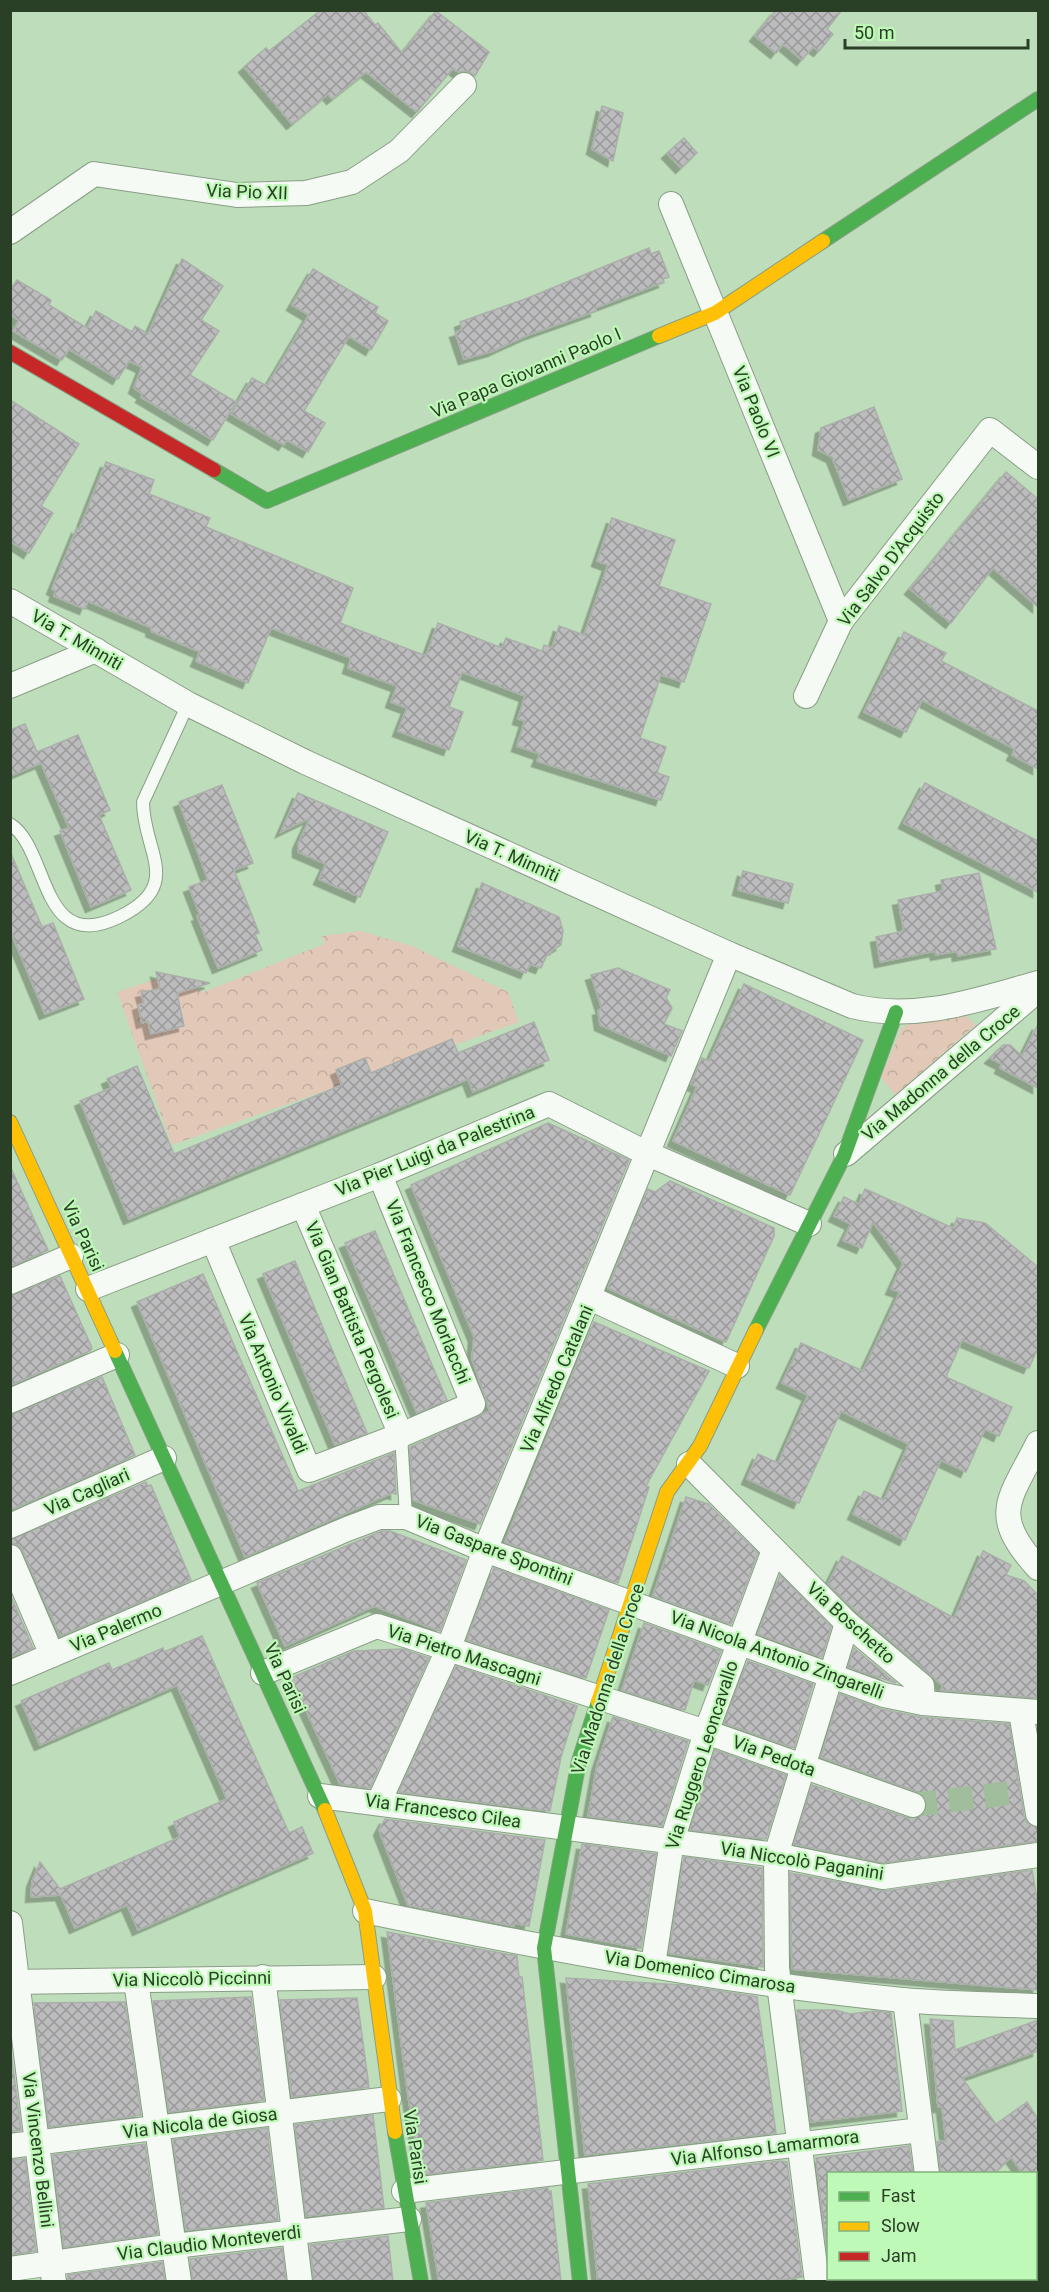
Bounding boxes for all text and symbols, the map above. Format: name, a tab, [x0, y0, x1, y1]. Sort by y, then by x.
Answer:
scale bar	[845, 12, 1028, 50]
text: 50 m	[854, 22, 894, 43]
street label: Via Pio XII	[206, 180, 288, 203]
street label: Via Papa Giovanni Paolo I	[427, 323, 624, 422]
street label: Via Paolo VI	[729, 363, 784, 461]
street label: Via Salvo D'Acquisto	[833, 487, 948, 630]
street label: Via T. Minniti	[28, 605, 127, 674]
street label: Via T. Minniti	[461, 825, 563, 886]
street label: Via Madonna della Croce	[857, 1000, 1024, 1145]
street label: Via Pier Luigi da Palestrina	[332, 1101, 538, 1200]
street label: Via Parisi	[58, 1197, 109, 1274]
street label: Via Francesco Morlacchi	[382, 1197, 475, 1387]
street label: Via Gian Battista Pergolesi	[301, 1218, 404, 1422]
street label: Via Alfredo Catalani	[516, 1302, 597, 1456]
street label: Via Antonio Vivaldi	[235, 1311, 312, 1457]
street label: Via Cagliari	[41, 1463, 133, 1520]
street label: Via Gaspare Spontini	[413, 1510, 576, 1589]
street label: Via Boschetto	[803, 1577, 900, 1668]
street label: Via Madonna della Croce	[567, 1581, 648, 1777]
street label: Via Palermo	[67, 1599, 165, 1656]
street label: Via Nicola Antonio Zingarelli	[667, 1606, 887, 1703]
street label: Via Pietro Mascagni	[385, 1620, 544, 1689]
street label: Via Parisi	[260, 1639, 311, 1716]
street label: Via Ruggero Leoncavallo	[661, 1658, 742, 1852]
street label: Via Pedota	[730, 1731, 819, 1780]
street label: Via Francesco Cilea	[364, 1789, 523, 1832]
street label: Via Niccolò Paganini	[719, 1837, 885, 1884]
street label: Via Domenico Cimarosa	[603, 1946, 797, 1997]
street label: Via Niccolò Piccinni	[112, 1967, 272, 1990]
street label: Via Vincenzo Bellini	[19, 2071, 58, 2229]
street label: Via Nicola de Giosa	[121, 2103, 279, 2142]
street label: Via Parisi	[399, 2108, 432, 2186]
street label: Via Alfonso Lamarmora	[670, 2126, 860, 2169]
legend	[827, 2172, 1037, 2280]
text: Fast	[881, 2185, 916, 2206]
text: Slow	[881, 2215, 920, 2236]
street label: Via Claudio Monteverdi	[116, 2221, 302, 2264]
text: Jam	[881, 2245, 917, 2266]

